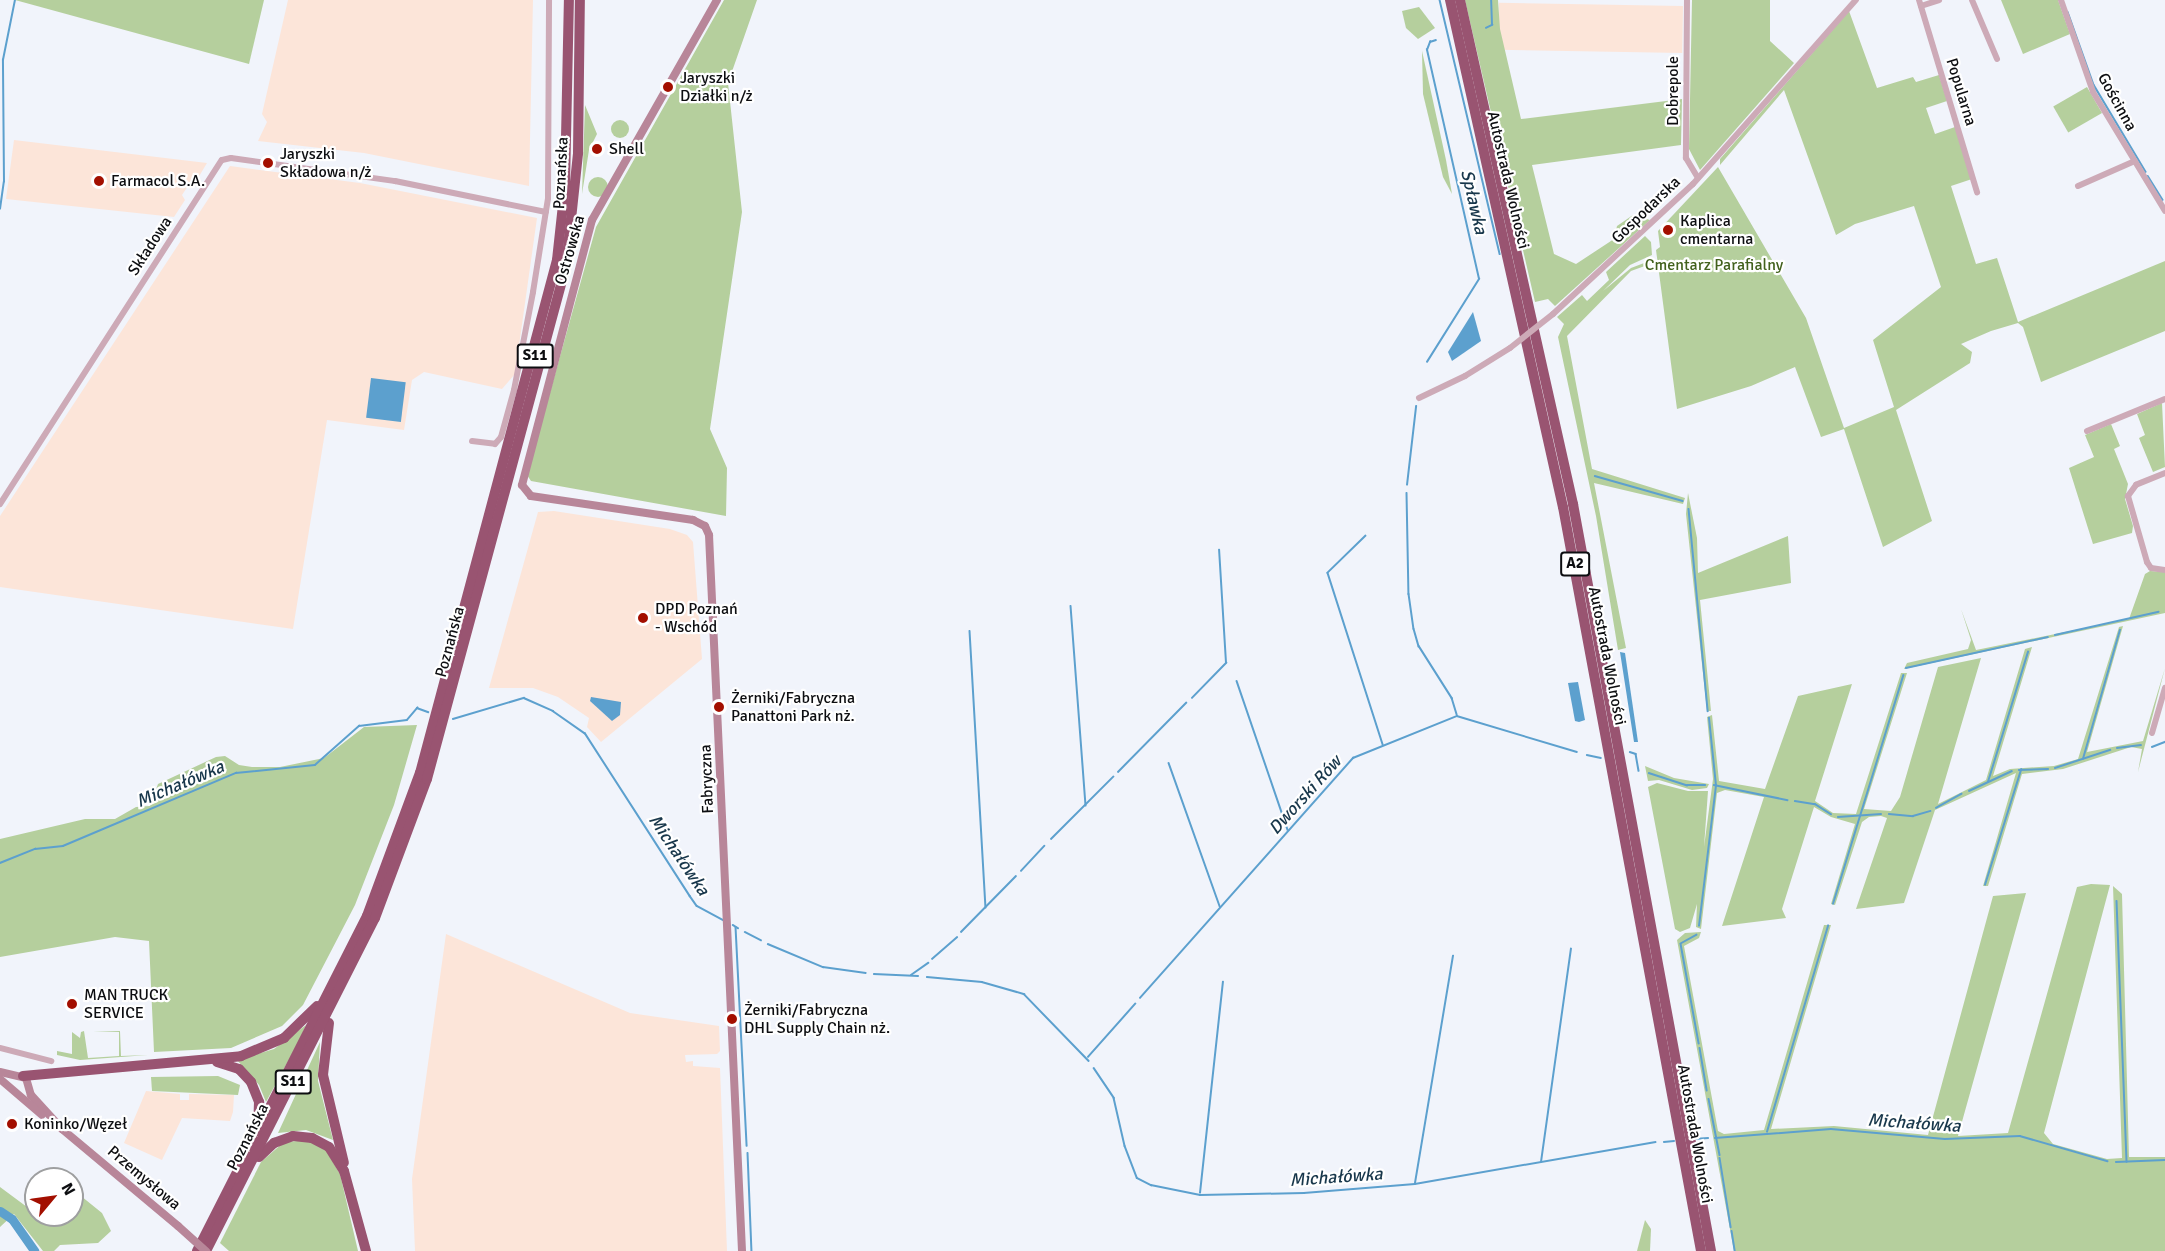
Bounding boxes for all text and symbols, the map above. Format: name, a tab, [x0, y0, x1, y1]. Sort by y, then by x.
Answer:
street label: Dobrepole	[1663, 56, 1683, 126]
street label: Popularna	[1942, 56, 1980, 128]
place label: Jaryszki Działki n/ż	[680, 68, 753, 106]
street label: Gościnna	[2093, 70, 2141, 134]
marker: Jaryszki Działki n/ż	[661, 80, 675, 94]
street label: Autostrada Wolności	[1483, 109, 1533, 251]
street label: Poznańska	[550, 136, 572, 210]
place label: Shell	[609, 139, 644, 159]
marker: Shell	[590, 142, 604, 156]
place label: Jaryszki Składowa n/ż	[280, 144, 371, 182]
marker: Jaryszki Składowa n/ż	[261, 156, 275, 170]
water label: Spławka	[1456, 168, 1492, 236]
place label: Farmacol S.A.	[111, 171, 205, 191]
street label: Gospodarska	[1608, 173, 1684, 247]
marker: Farmacol S.A.	[92, 174, 106, 188]
place label: Kaplica cmentarna	[1680, 211, 1753, 249]
street label: Składowa	[124, 213, 176, 279]
street label: Ostrowska	[551, 213, 589, 287]
marker: Kaplica cmentarna	[1661, 223, 1675, 237]
park label: Cmentarz Parafialny	[1645, 255, 1783, 275]
road number: S11	[516, 344, 554, 368]
road number: A2	[1560, 552, 1590, 576]
street label: Autostrada Wolności	[1584, 585, 1630, 727]
place label: DPD Poznań - Wschód	[655, 599, 738, 637]
street label: Poznańska	[431, 604, 469, 680]
marker: DPD Poznań - Wschód	[636, 611, 650, 625]
place label: Żerniki/Fabryczna Panattoni Park nż.	[731, 688, 855, 726]
marker: Żerniki/Fabryczna Panattoni Park nż.	[712, 700, 726, 714]
street label: Fabryczna	[696, 744, 718, 814]
water label: Dworski Rów	[1264, 751, 1346, 839]
water label: Michałówka	[133, 756, 227, 812]
water label: Michałówka	[644, 810, 714, 900]
place label: MAN TRUCK SERVICE	[84, 985, 168, 1023]
marker: MAN TRUCK SERVICE	[65, 997, 79, 1011]
place label: Żerniki/Fabryczna DHL Supply Chain nż.	[744, 1000, 890, 1038]
marker: Żerniki/Fabryczna DHL Supply Chain nż.	[725, 1012, 739, 1026]
street label: Autostrada Wolności	[1673, 1063, 1717, 1205]
road number: S11	[274, 1070, 312, 1094]
street label: Poznańska	[223, 1100, 273, 1174]
water label: Michałówka	[1867, 1109, 1961, 1137]
place label: Koninko/Węzeł	[24, 1114, 127, 1134]
marker: Koninko/Węzeł	[5, 1117, 19, 1131]
street label: Przemysłowa	[103, 1142, 185, 1214]
water label: Michałówka	[1289, 1163, 1383, 1191]
north arrow	[24, 1167, 84, 1227]
text: N	[57, 1180, 79, 1199]

